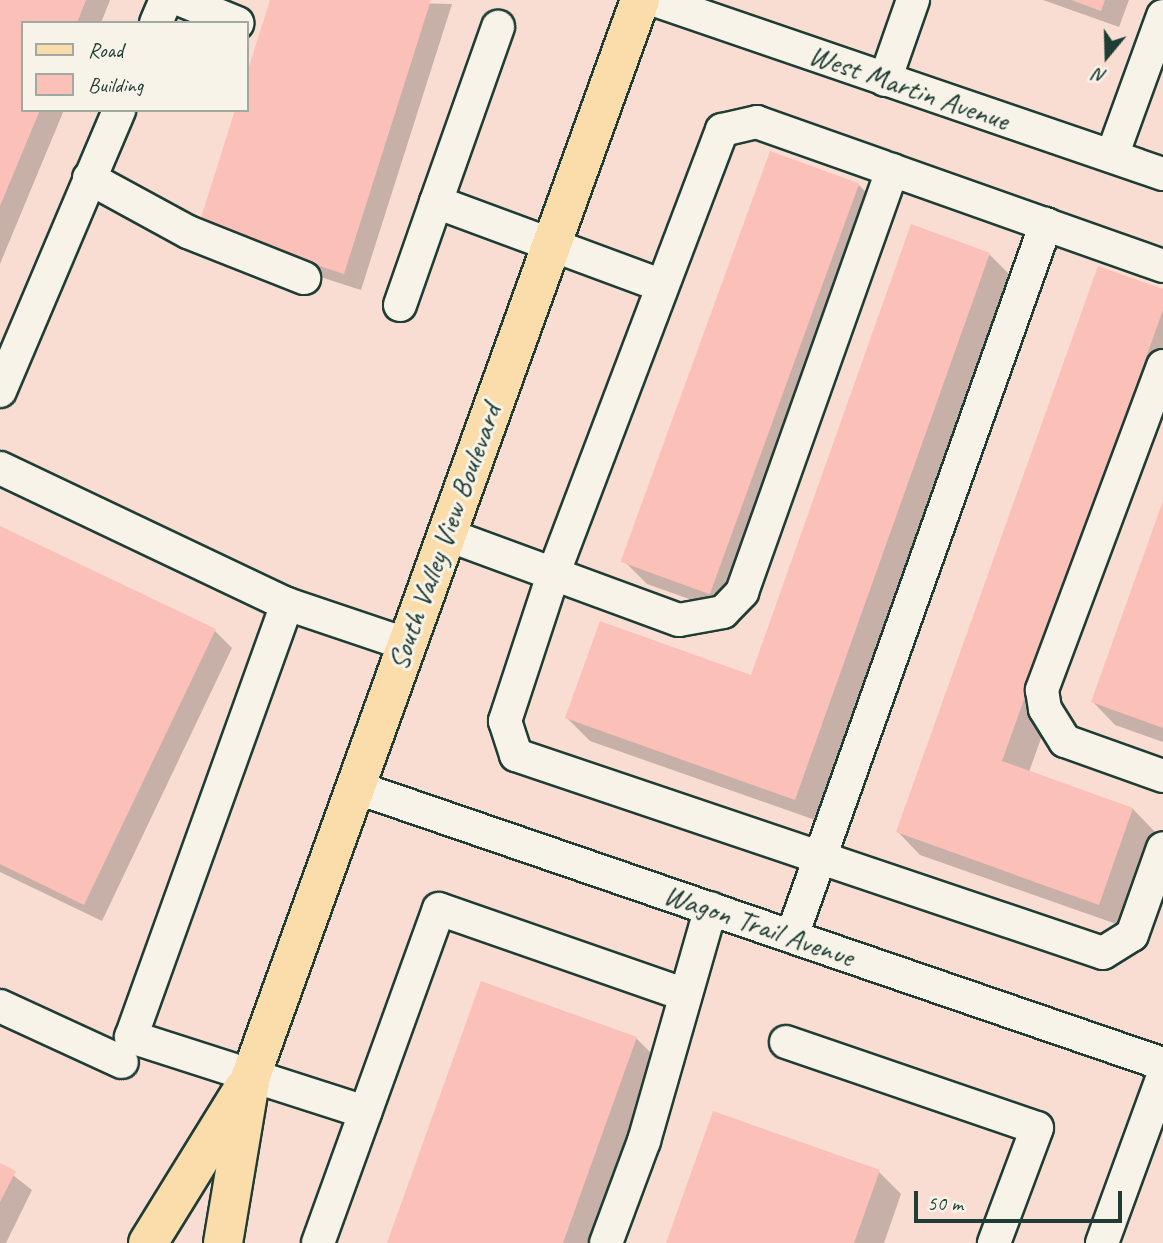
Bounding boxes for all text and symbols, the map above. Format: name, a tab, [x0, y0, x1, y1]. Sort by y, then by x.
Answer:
legend	[21, 21, 248, 112]
north arrow	[1072, 21, 1142, 91]
street label: West Martin Avenue	[804, 36, 1014, 138]
text: Road	[88, 37, 123, 63]
text: N	[1091, 63, 1110, 89]
text: Building	[88, 72, 143, 98]
street label: South Valley View Boulevard	[379, 399, 509, 675]
street label: Wagon Trail Avenue	[659, 876, 859, 974]
scale bar	[918, 1176, 1126, 1220]
text: 50 m	[927, 1190, 963, 1216]

